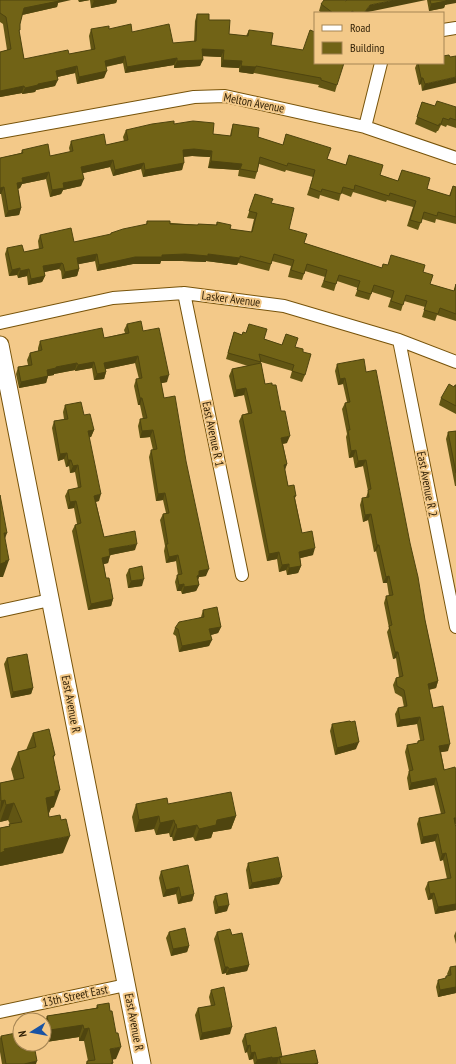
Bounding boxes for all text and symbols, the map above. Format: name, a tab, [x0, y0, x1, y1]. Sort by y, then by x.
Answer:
legend	[314, 12, 444, 64]
text: Road	[350, 20, 370, 35]
text: Building	[350, 40, 385, 55]
street label: Melton Avenue	[222, 89, 286, 116]
street label: Lasker Avenue	[201, 287, 261, 310]
street label: East Avenue R 1	[199, 400, 228, 468]
street label: East Avenue R 2	[414, 450, 441, 518]
street label: East Avenue R	[59, 674, 84, 734]
street label: 13th Street East	[41, 981, 110, 1010]
street label: East Avenue R	[122, 992, 147, 1052]
north arrow	[12, 1012, 52, 1052]
text: N	[15, 1030, 30, 1038]

